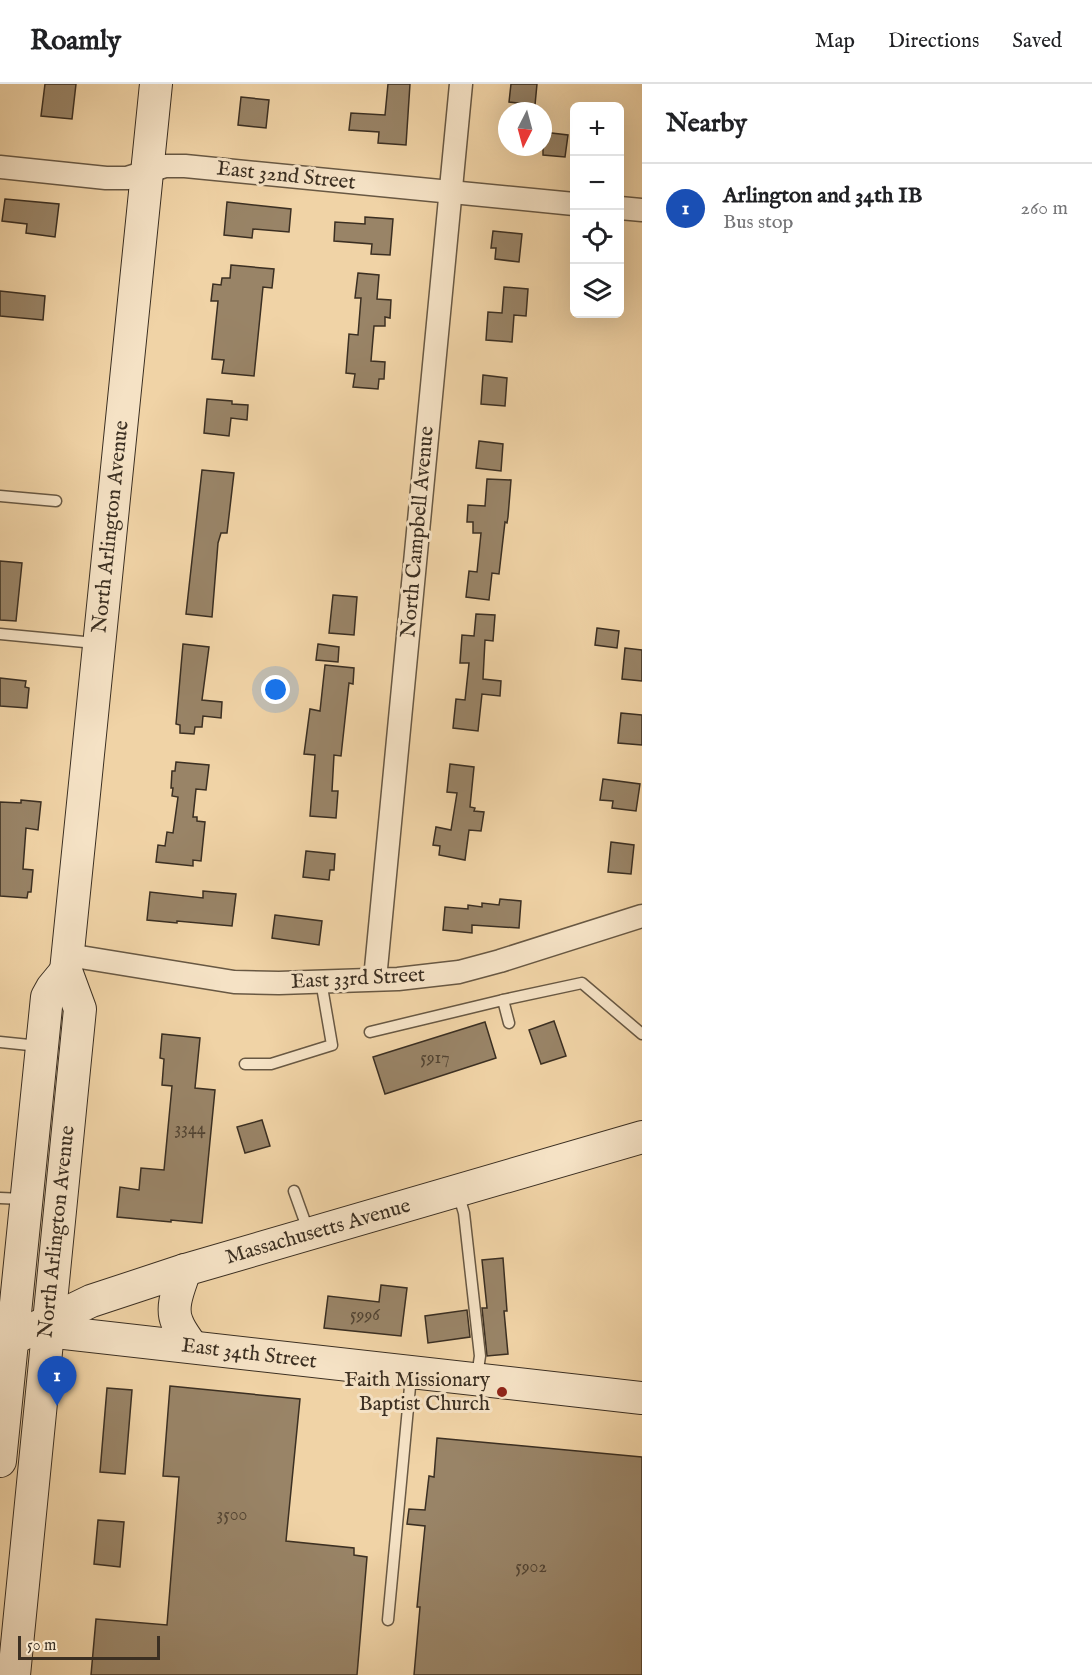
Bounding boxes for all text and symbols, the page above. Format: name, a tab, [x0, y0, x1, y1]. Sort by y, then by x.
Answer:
text: Roamly	[30, 24, 121, 59]
text: Map	[815, 28, 855, 55]
text: Directions	[888, 28, 979, 55]
text: Saved	[1012, 28, 1062, 55]
north arrow	[498, 102, 552, 156]
map controls	[570, 102, 624, 318]
button: +	[570, 102, 624, 156]
text: Nearby	[666, 107, 747, 140]
street label: East 32nd Street	[215, 155, 357, 197]
button: −	[570, 156, 624, 210]
text: Arlington and 34th IB	[723, 182, 922, 210]
text: 1	[682, 196, 689, 221]
text: 260 m	[1021, 196, 1068, 221]
button: locate	[570, 210, 624, 264]
text: Bus stop	[723, 210, 793, 235]
button: layers	[570, 264, 624, 318]
street label: North Arlington Avenue	[86, 419, 136, 635]
street label: North Campbell Avenue	[395, 425, 441, 639]
your location	[261, 675, 290, 704]
street label: East 33rd Street	[290, 962, 426, 996]
house number: 5917	[420, 1047, 450, 1070]
house number: 3344	[174, 1118, 206, 1141]
street label: North Arlington Avenue	[32, 1124, 82, 1340]
street label: Massachusetts Avenue	[222, 1193, 414, 1271]
house number: 5996	[350, 1304, 380, 1327]
street label: East 34th Street	[180, 1332, 318, 1376]
pin: 1	[38, 1356, 76, 1406]
place label: Faith Missionary Baptist Church	[344, 1367, 491, 1418]
marker: Faith Missionary Baptist Church	[495, 1385, 509, 1399]
house number: 3500	[217, 1504, 247, 1527]
house number: 5902	[515, 1556, 547, 1579]
scale bar	[18, 1633, 160, 1660]
text: 50 m	[27, 1636, 56, 1656]

